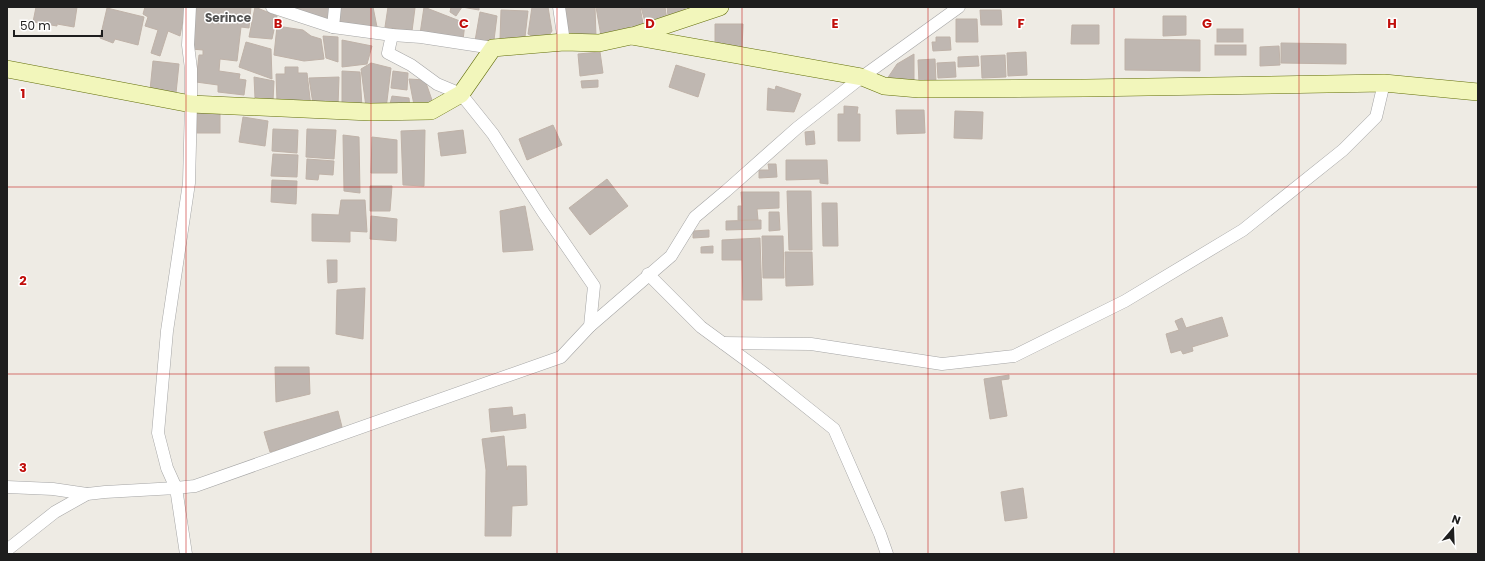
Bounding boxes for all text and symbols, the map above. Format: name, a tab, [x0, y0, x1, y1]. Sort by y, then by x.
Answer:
district label: Serince	[205, 9, 252, 26]
scale bar	[14, 12, 102, 38]
text: B	[274, 14, 283, 33]
text: C	[459, 14, 469, 33]
text: D	[645, 14, 655, 33]
text: E	[831, 14, 839, 33]
text: F	[1017, 14, 1025, 33]
text: G	[1202, 14, 1212, 33]
text: H	[1387, 14, 1397, 33]
text: 50 m	[20, 17, 51, 34]
text: 1	[21, 84, 25, 103]
text: 2	[19, 271, 27, 290]
text: 3	[19, 458, 27, 477]
north arrow	[1433, 509, 1473, 549]
text: N	[1450, 511, 1463, 528]

